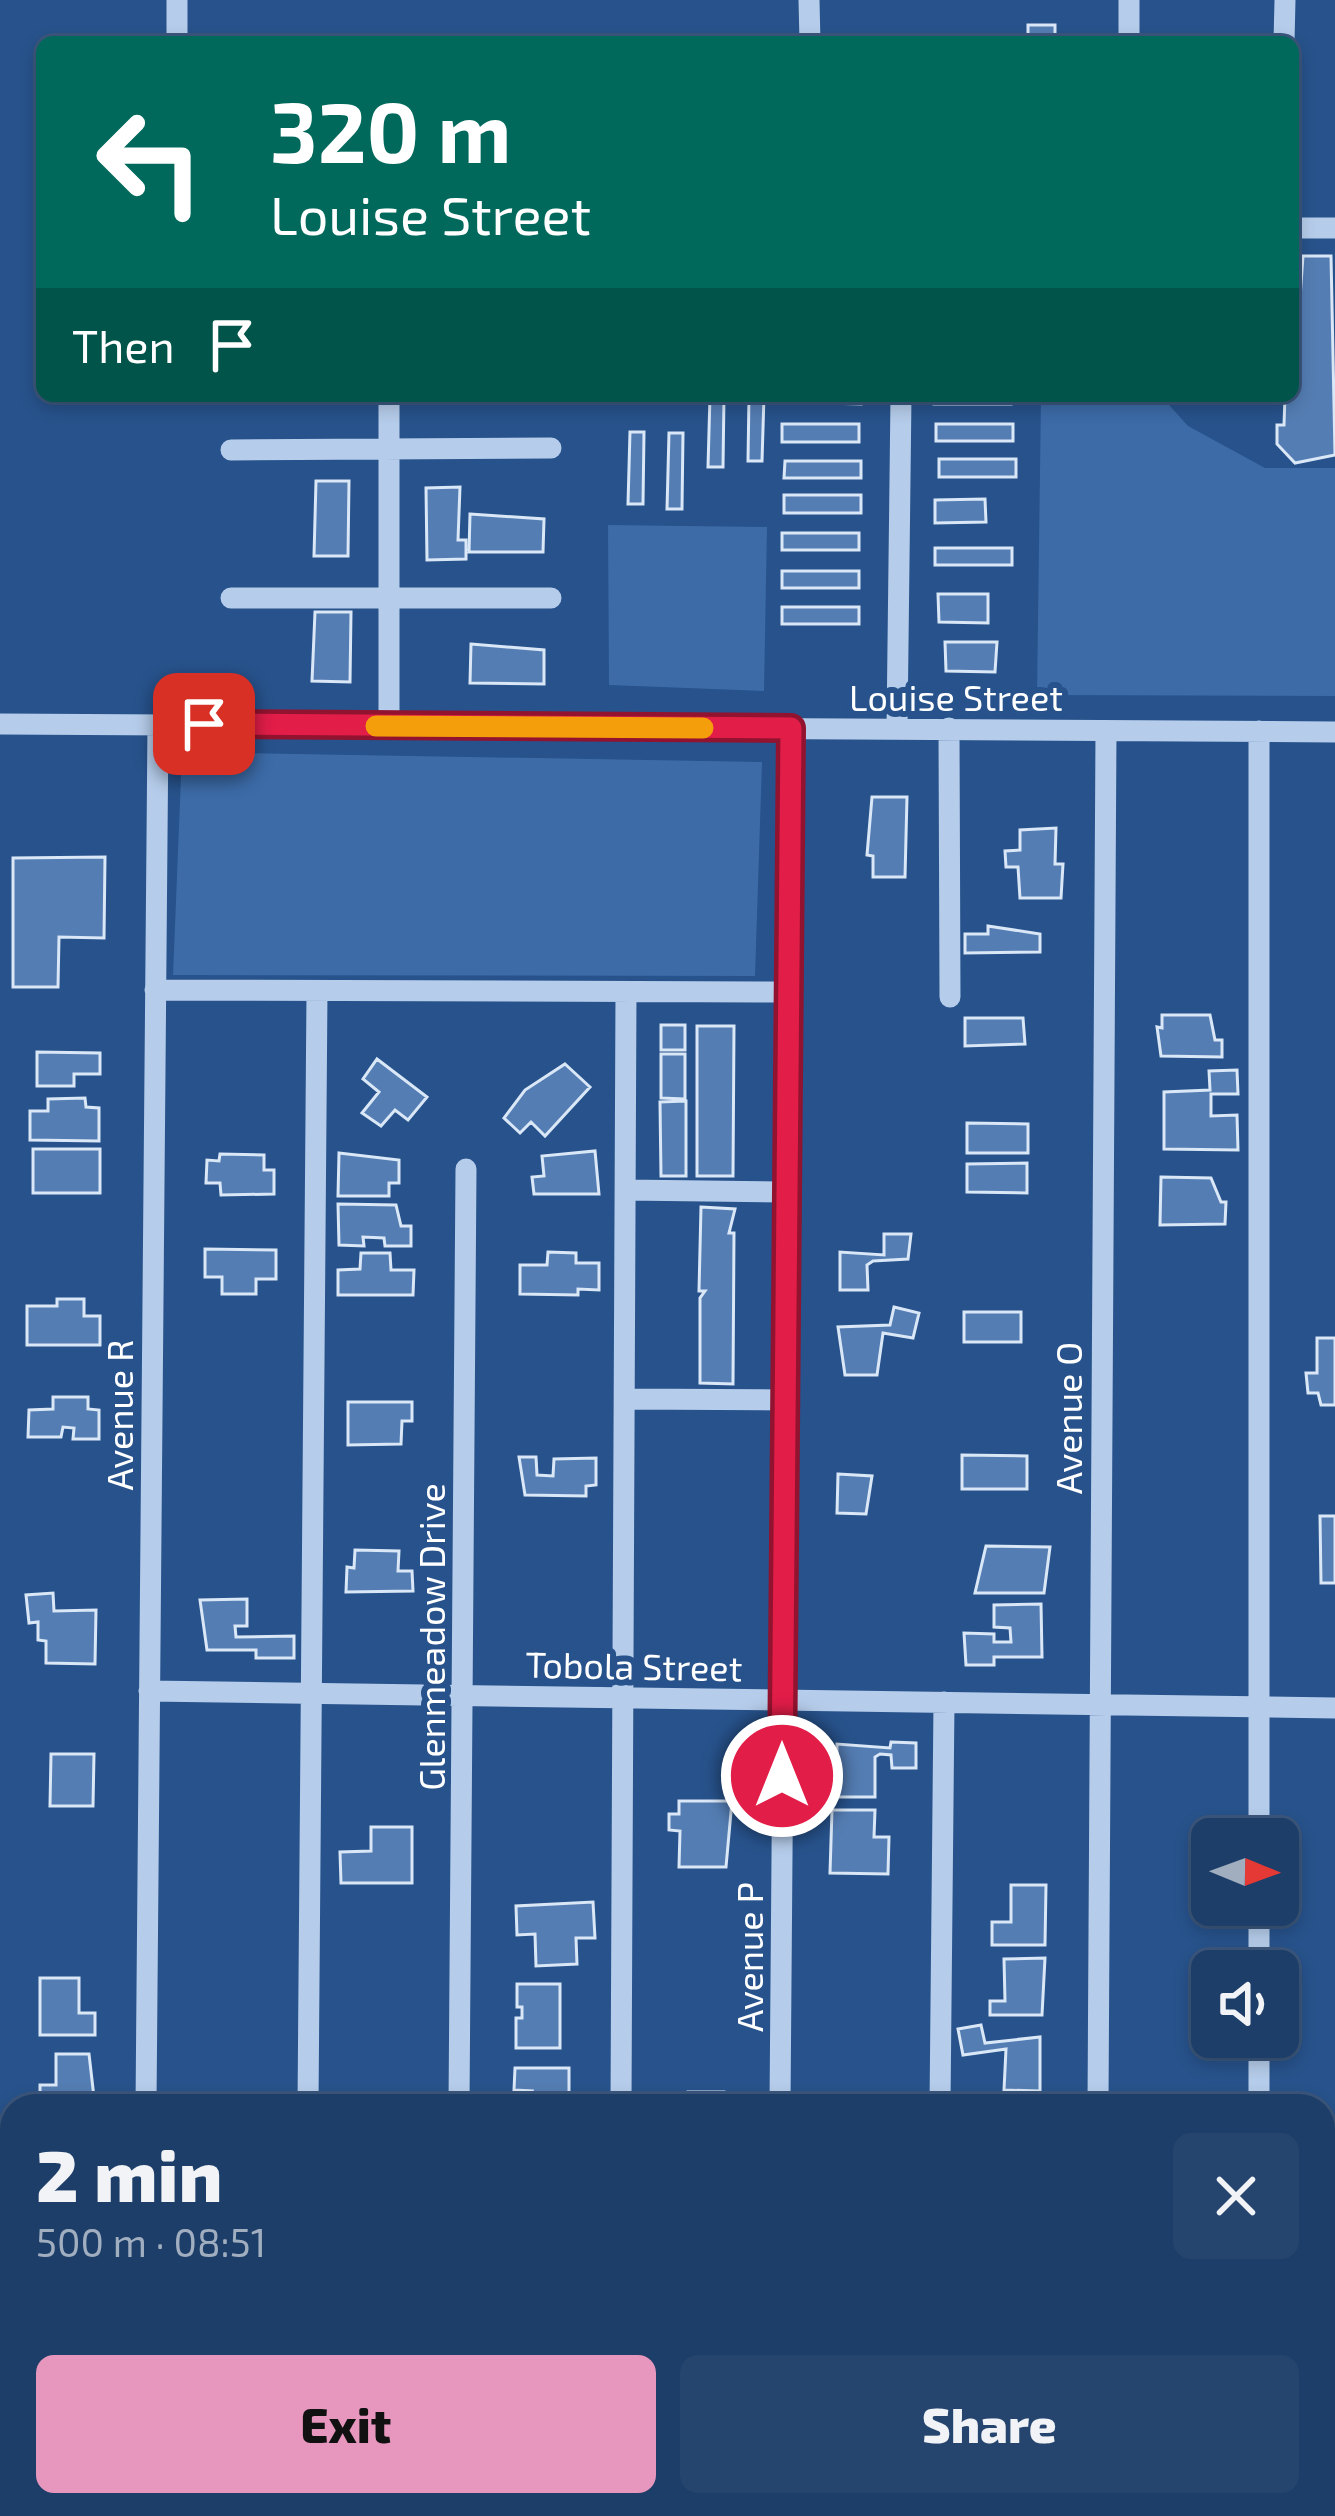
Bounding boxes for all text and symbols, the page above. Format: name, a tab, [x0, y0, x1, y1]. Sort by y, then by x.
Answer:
text: 320 m	[270, 79, 512, 180]
icon: left	[72, 84, 228, 240]
text: Louise Street	[270, 181, 591, 246]
icon: arrive	[199, 312, 265, 378]
text: Then	[72, 318, 175, 372]
pin	[153, 673, 255, 775]
street label: Louise Street	[849, 675, 1063, 718]
icon: arrive	[171, 691, 237, 757]
street label: Avenue R	[97, 1340, 140, 1490]
street label: Avenue O	[1046, 1342, 1089, 1494]
street label: Glenmeadow Drive	[409, 1483, 452, 1791]
street label: Tobola Street	[525, 1642, 743, 1688]
position arrow	[719, 1713, 845, 1839]
north arrow	[1191, 1818, 1299, 1926]
map controls	[1191, 1818, 1299, 2058]
street label: Avenue P	[727, 1882, 770, 2032]
button: sound	[1191, 1950, 1299, 2058]
text: 2 min	[36, 2130, 222, 2216]
button: close	[1173, 2133, 1299, 2259]
text: 500 m · 08:51	[36, 2218, 266, 2265]
button: Exit	[36, 2355, 656, 2493]
button: Share	[680, 2355, 1299, 2493]

